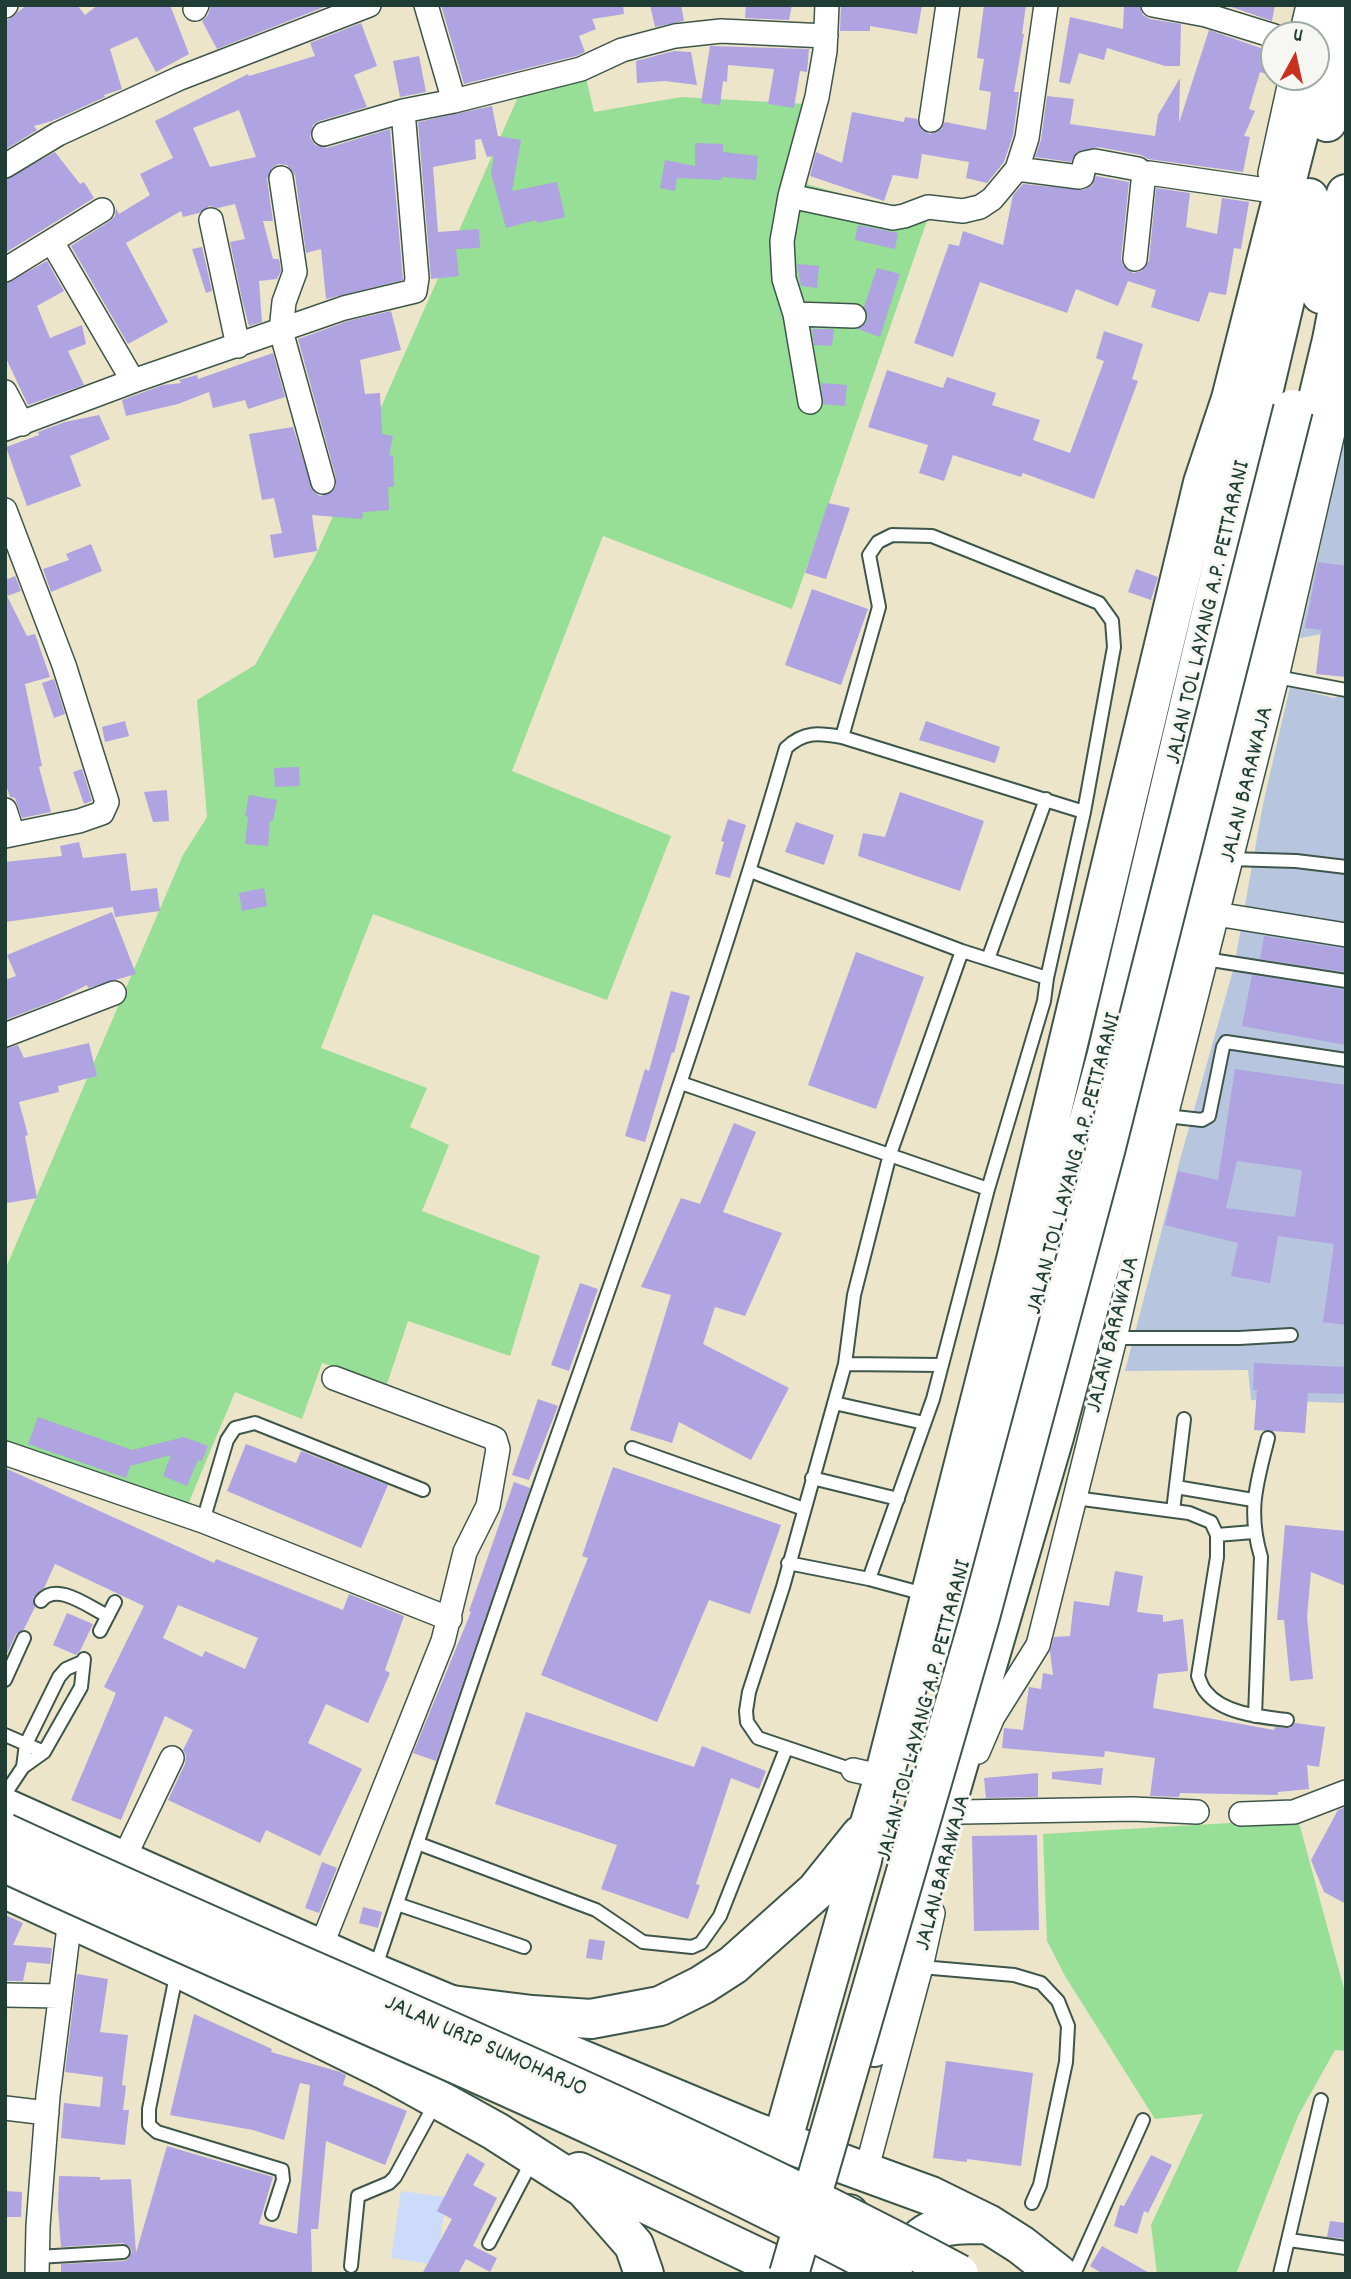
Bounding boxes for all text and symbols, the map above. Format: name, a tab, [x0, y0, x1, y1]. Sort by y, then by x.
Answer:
north arrow	[1260, 21, 1330, 91]
text: U	[1291, 23, 1304, 51]
street label: JALAN TOL LAYANG A.P. PETTARANI	[1161, 458, 1259, 768]
street label: JALAN BARAWAJA	[1216, 704, 1282, 866]
street label: JALAN TOL LAYANG A.P. PETTARANI	[1022, 1010, 1130, 1318]
street label: JALAN BARAWAJA	[1082, 1254, 1148, 1416]
street label: JALAN TOL LAYANG A.P. PETTARANI	[872, 1557, 980, 1865]
street label: JALAN BARAWAJA	[910, 1792, 980, 1954]
street label: JALAN URIP SUMOHARJO	[379, 1990, 591, 2106]

